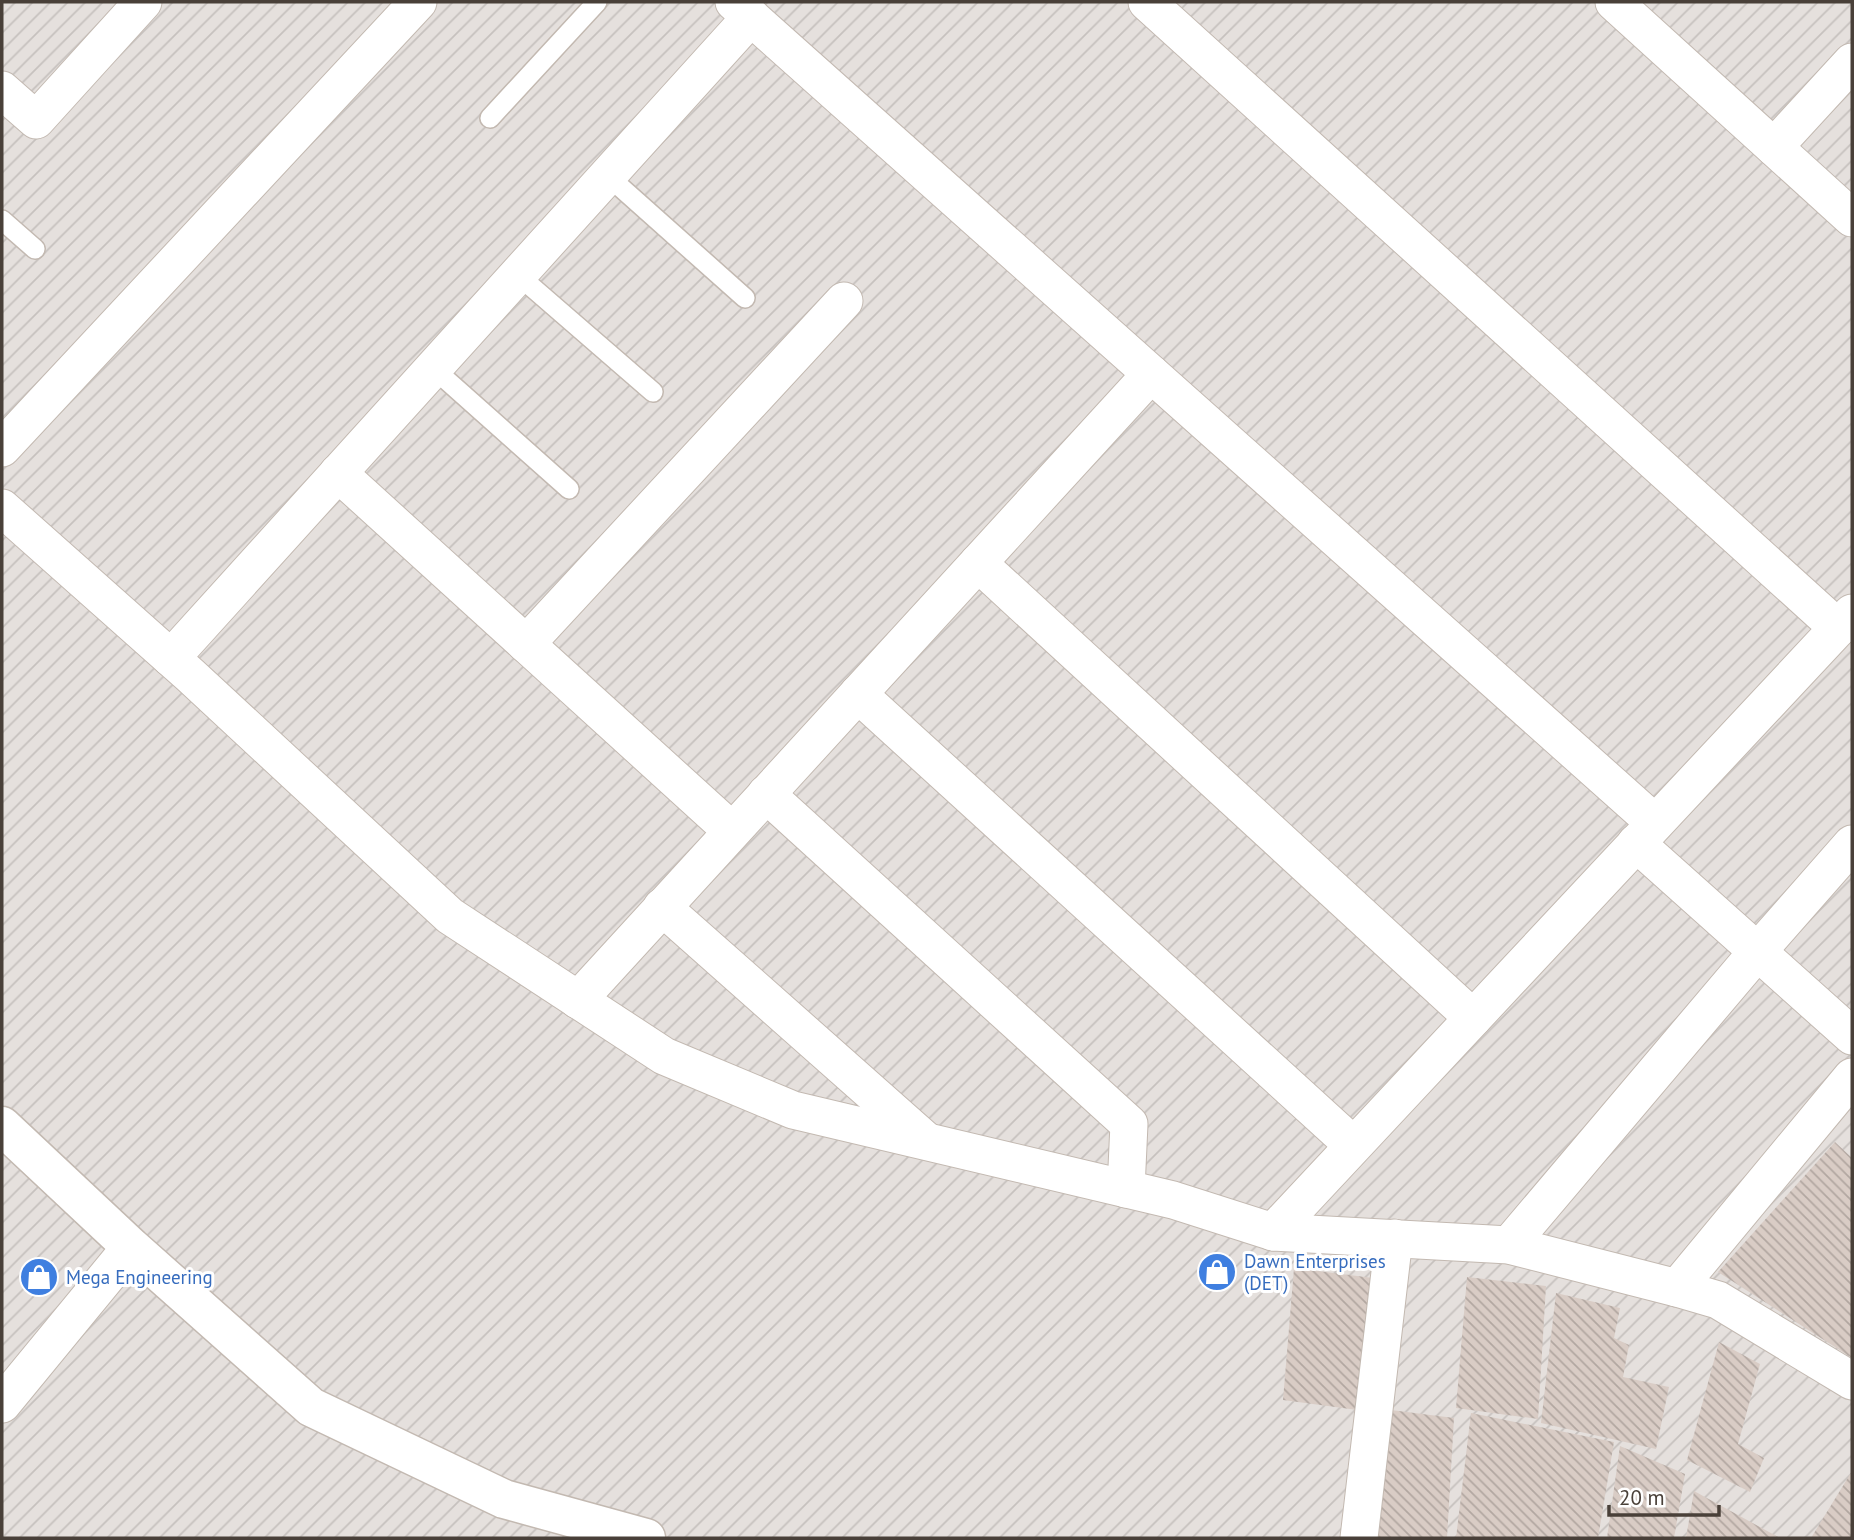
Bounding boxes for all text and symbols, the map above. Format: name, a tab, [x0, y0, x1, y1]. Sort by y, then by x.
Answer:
place label: Dawn Enterprises (DET)	[1244, 1249, 1386, 1295]
shop icon: Dawn Enterprises (DET)	[1196, 1251, 1238, 1293]
shop icon: Mega Engineering	[18, 1256, 60, 1298]
place label: Mega Engineering	[66, 1265, 213, 1289]
scale bar	[1609, 1474, 1719, 1518]
text: 20 m	[1619, 1484, 1665, 1511]

